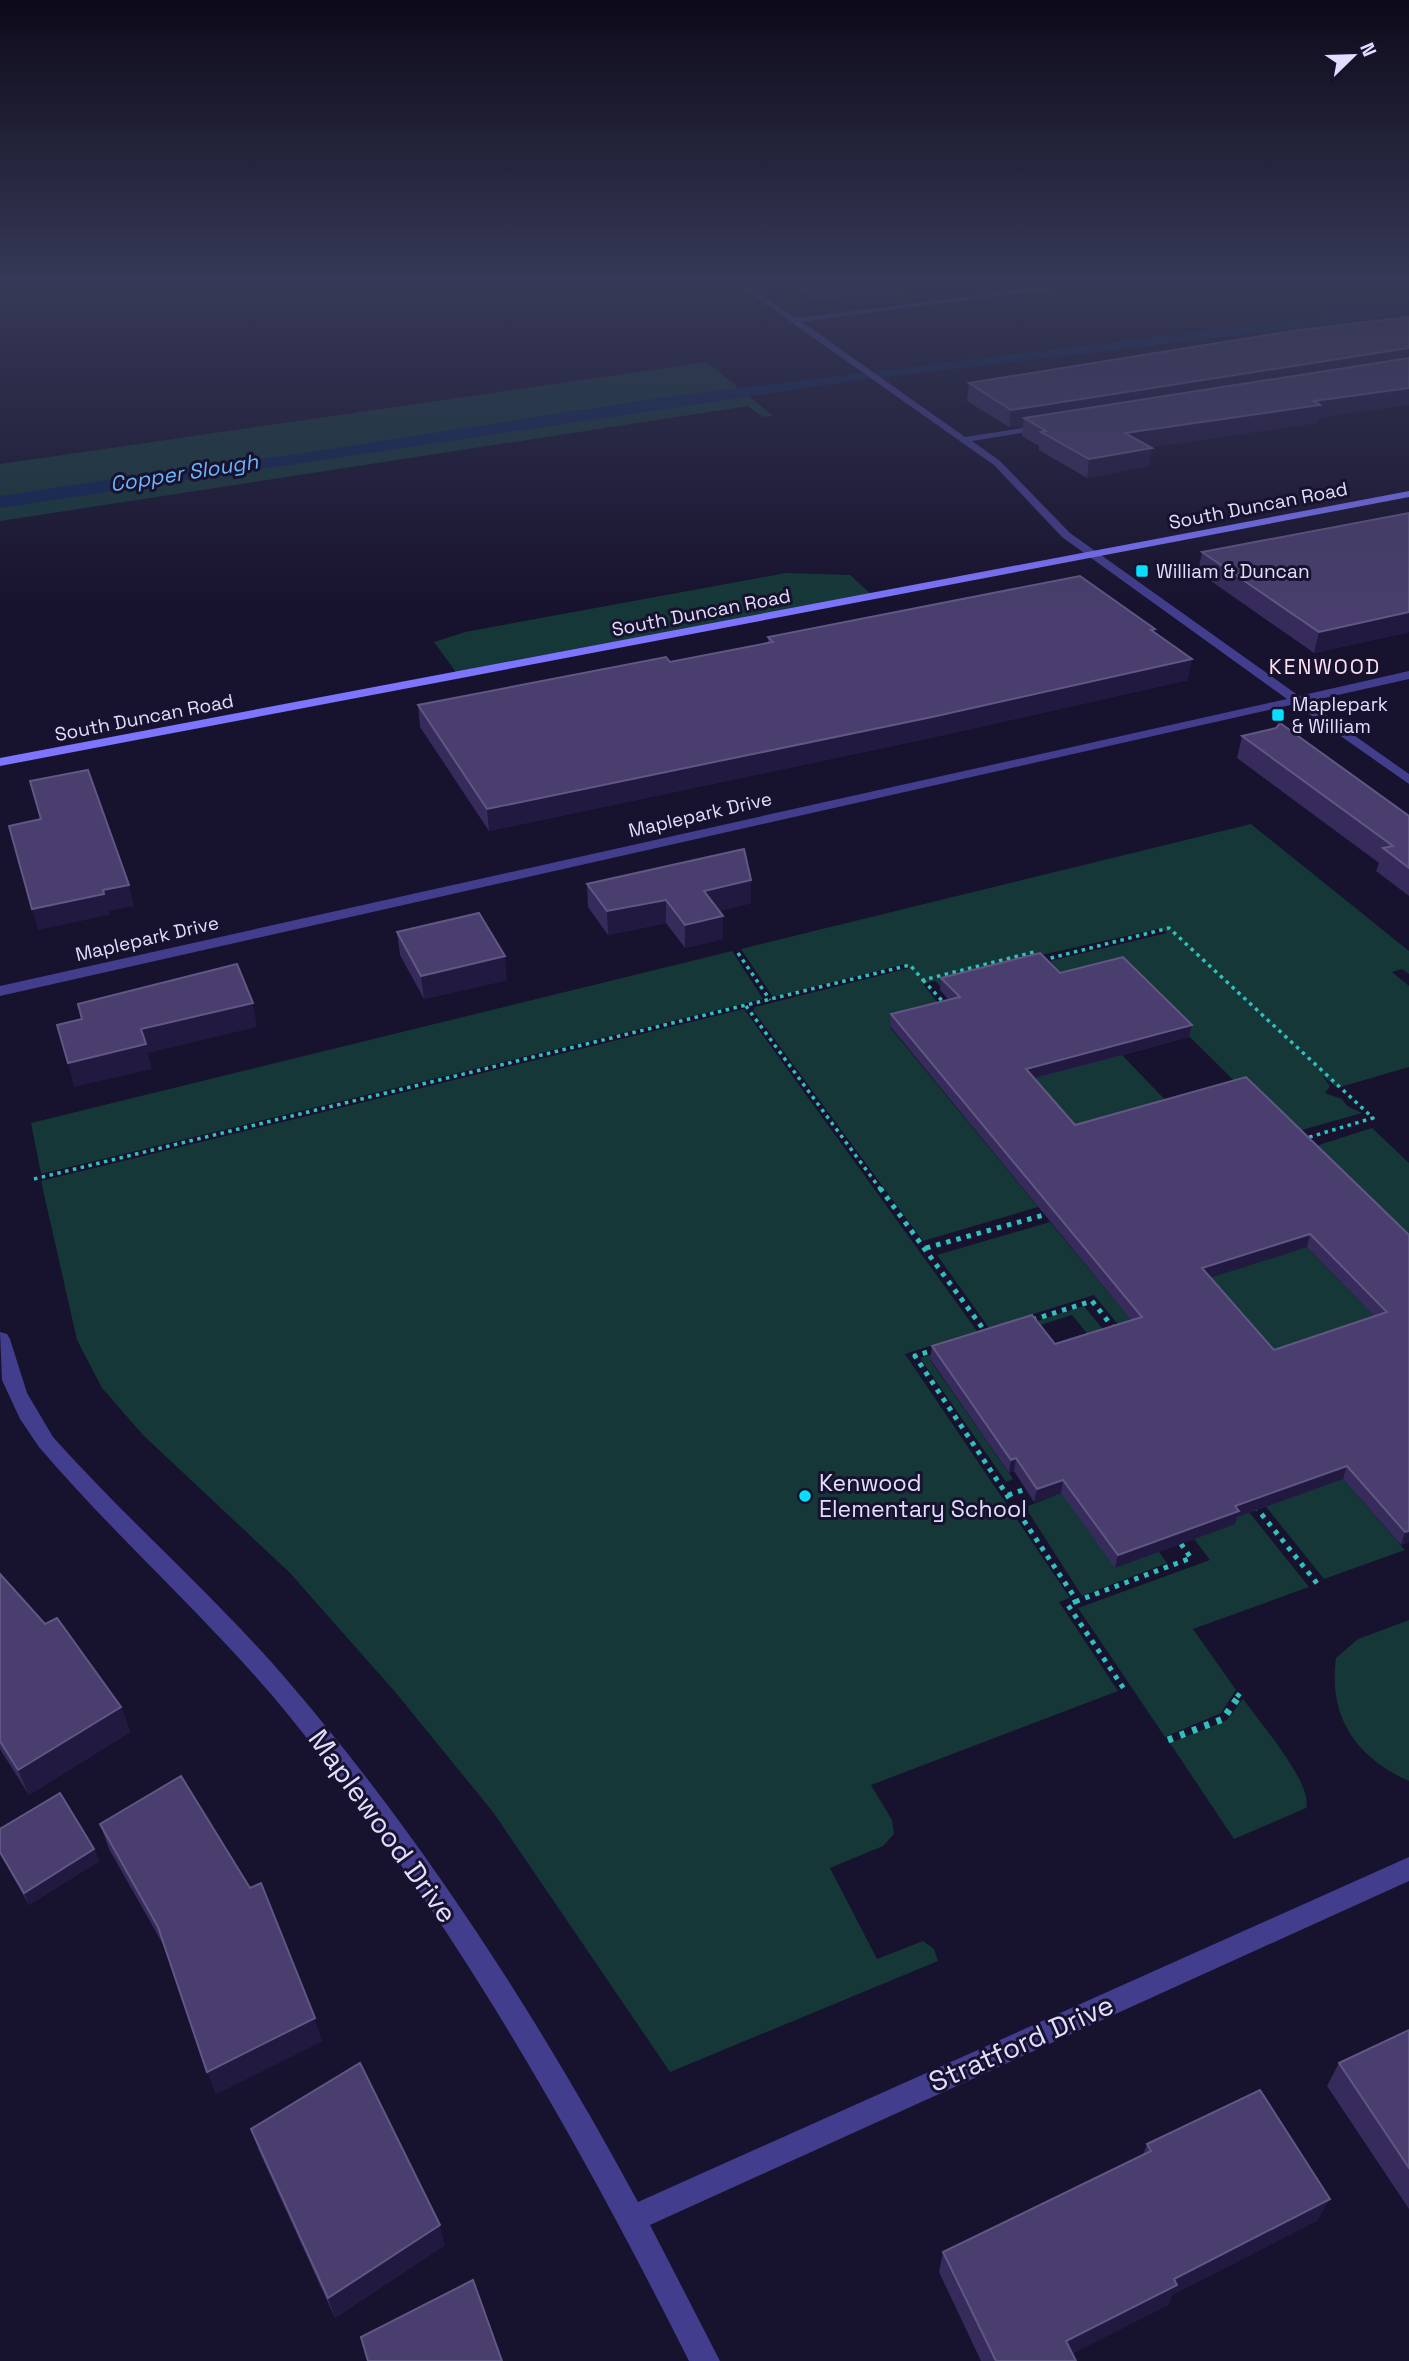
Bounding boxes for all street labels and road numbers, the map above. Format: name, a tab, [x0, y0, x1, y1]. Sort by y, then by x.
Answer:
street label: South Duncan Road	[1167, 476, 1350, 535]
street label: South Duncan Road	[610, 583, 793, 642]
street label: South Duncan Road	[53, 688, 236, 747]
street label: Maplepark Drive	[626, 786, 774, 843]
street label: Maplepark Drive	[73, 910, 221, 967]
street label: Maplewood Drive	[301, 1722, 465, 1930]
street label: Stratford Drive	[923, 1986, 1119, 2100]

